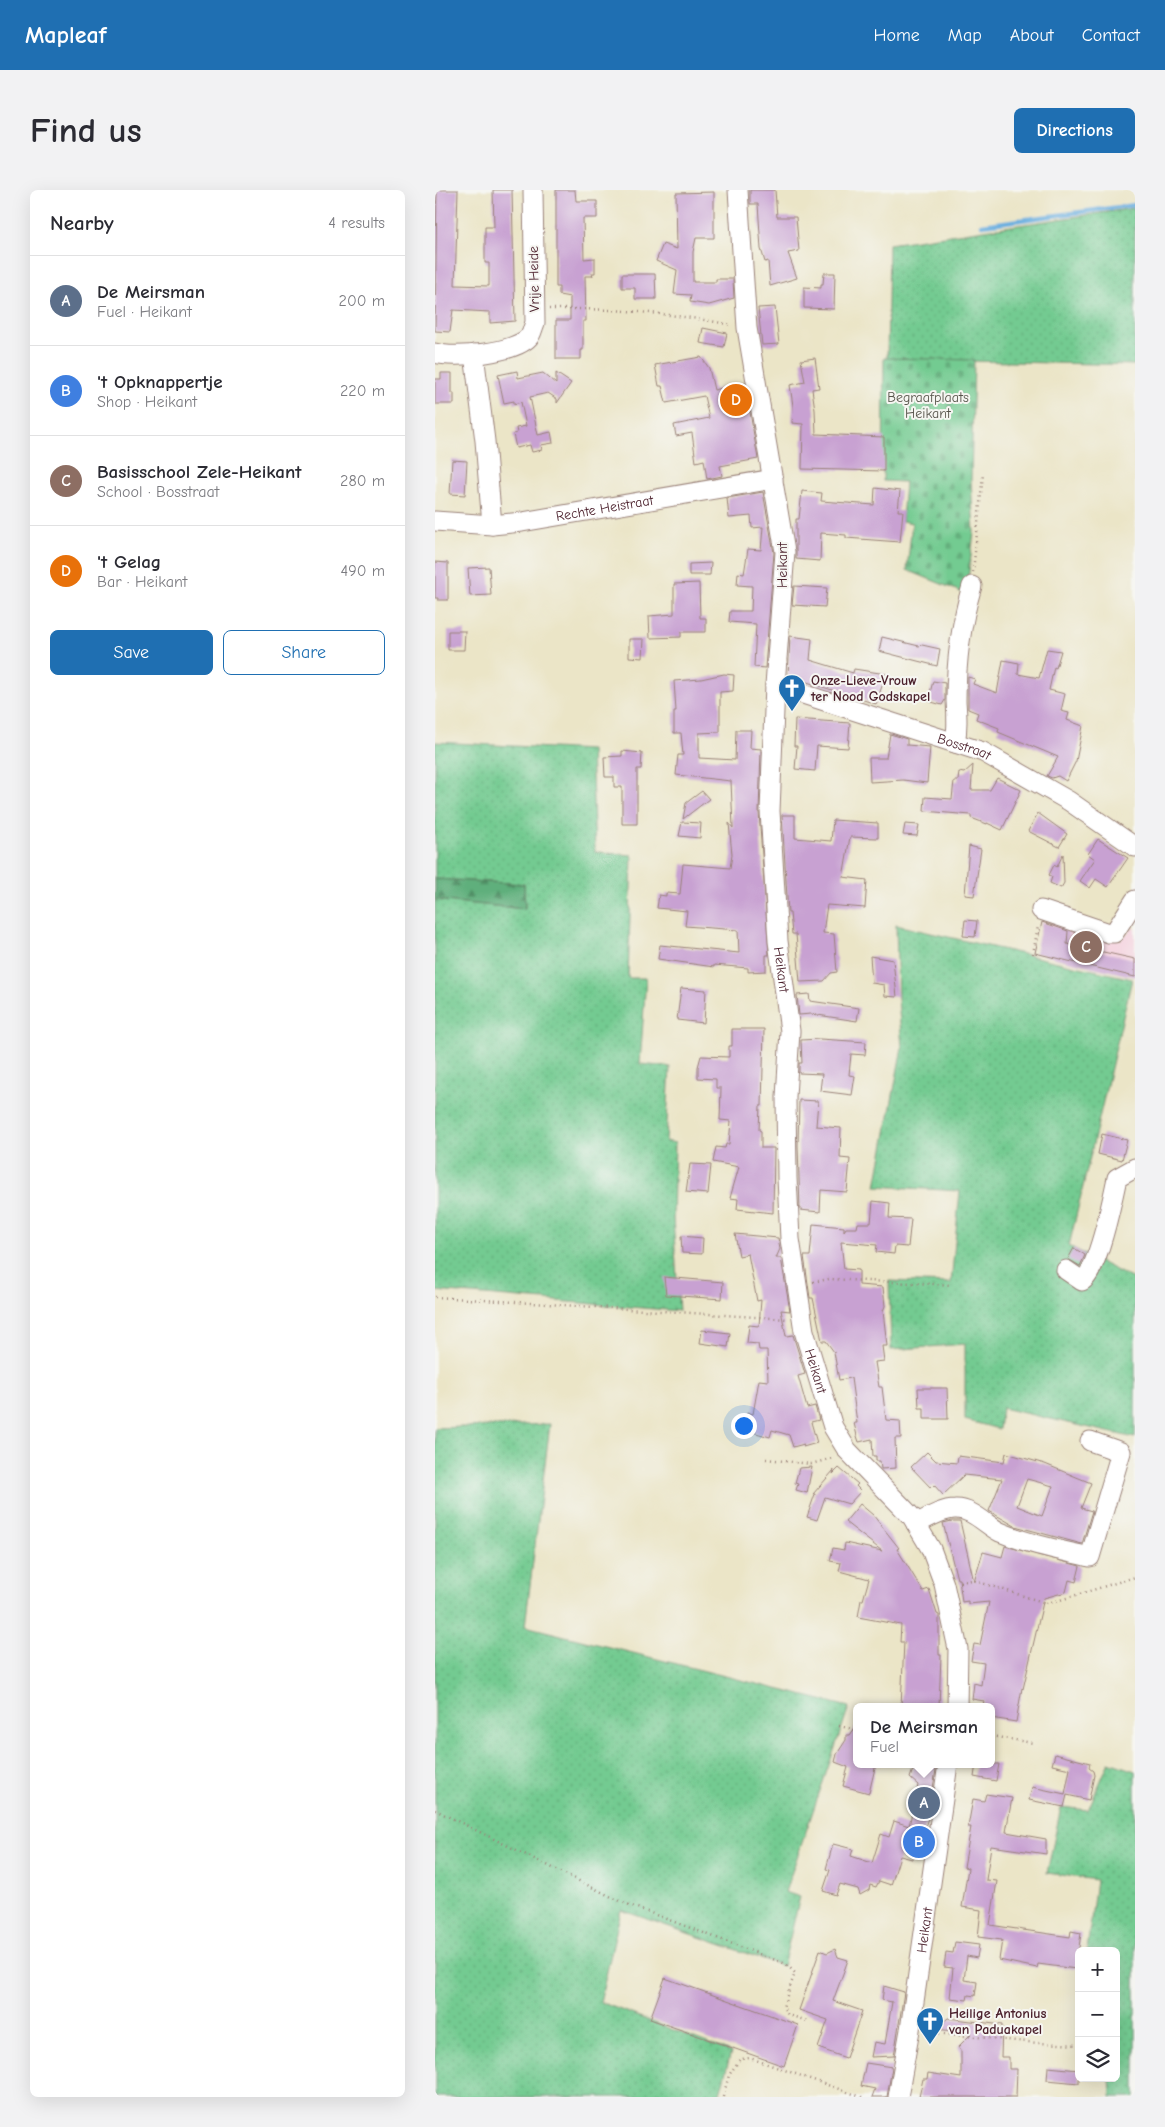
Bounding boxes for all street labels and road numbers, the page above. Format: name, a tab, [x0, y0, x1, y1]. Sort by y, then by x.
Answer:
street label: Vrije Heide	[525, 246, 543, 312]
street label: Rechte Heistraat	[554, 491, 656, 525]
street label: Heikant	[774, 541, 791, 588]
street label: Bosstraat	[935, 729, 995, 764]
street label: Heikant	[770, 946, 793, 994]
street label: Heikant	[801, 1347, 831, 1396]
street label: Heikant	[913, 1905, 936, 1954]

